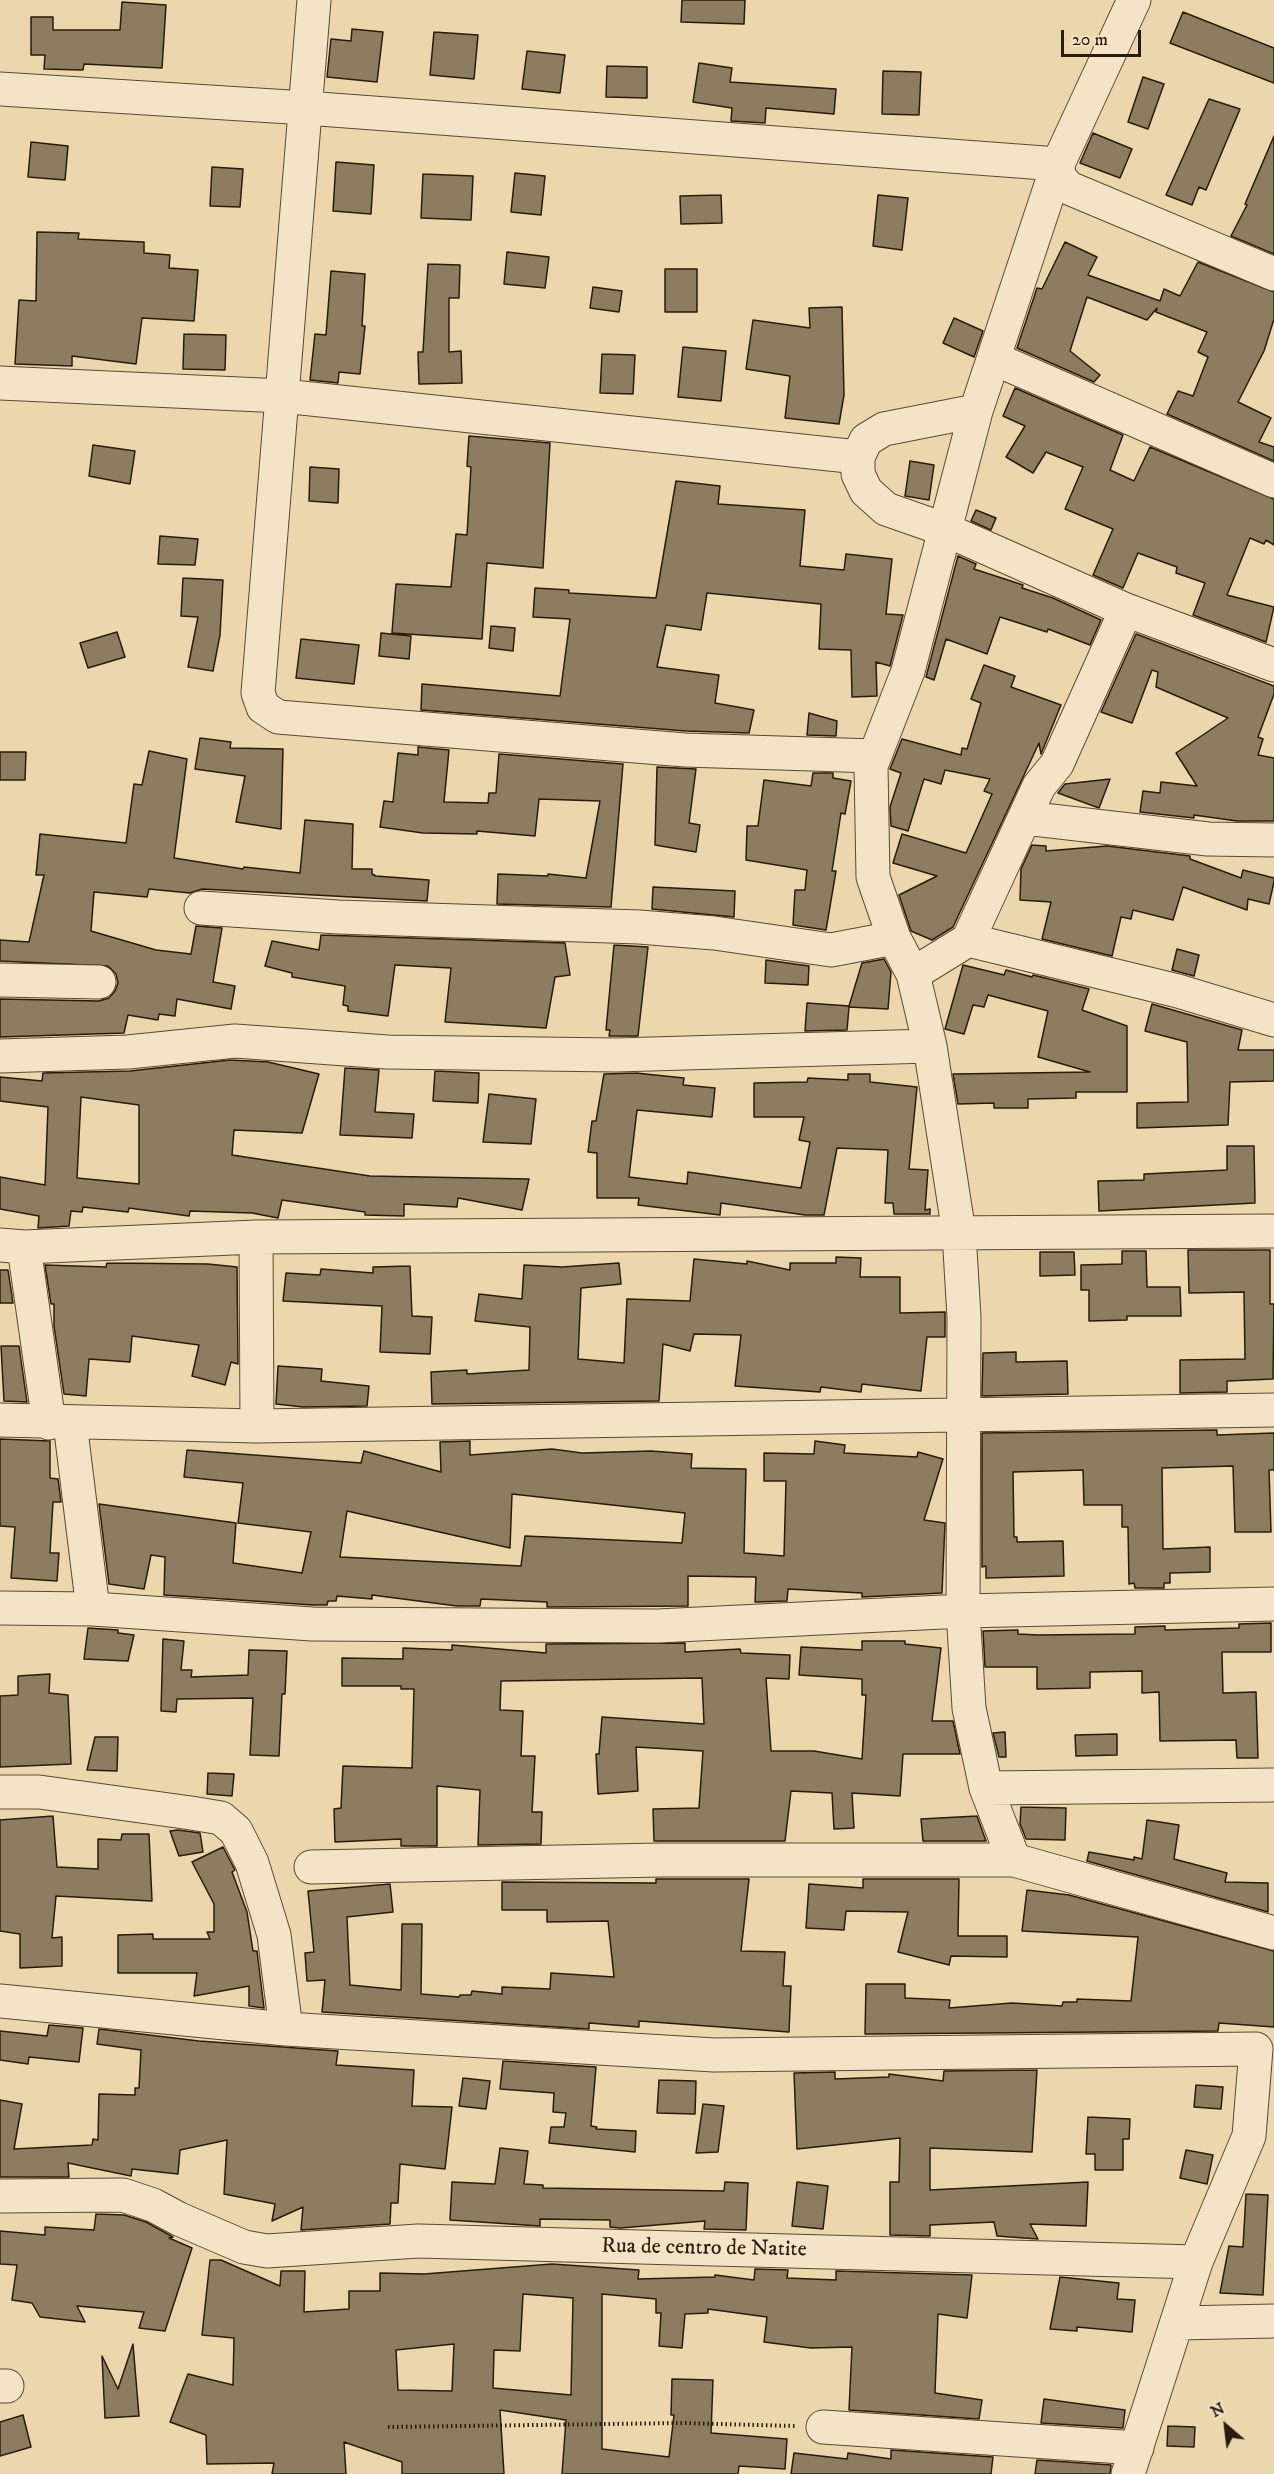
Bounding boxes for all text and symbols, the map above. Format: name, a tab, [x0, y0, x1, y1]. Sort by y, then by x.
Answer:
scale bar	[1064, 18, 1144, 56]
text: 20 m	[1072, 29, 1108, 51]
street label: Rua de centro de Natite	[601, 2234, 807, 2264]
north arrow	[1196, 2396, 1256, 2456]
text: N	[1207, 2398, 1228, 2422]

